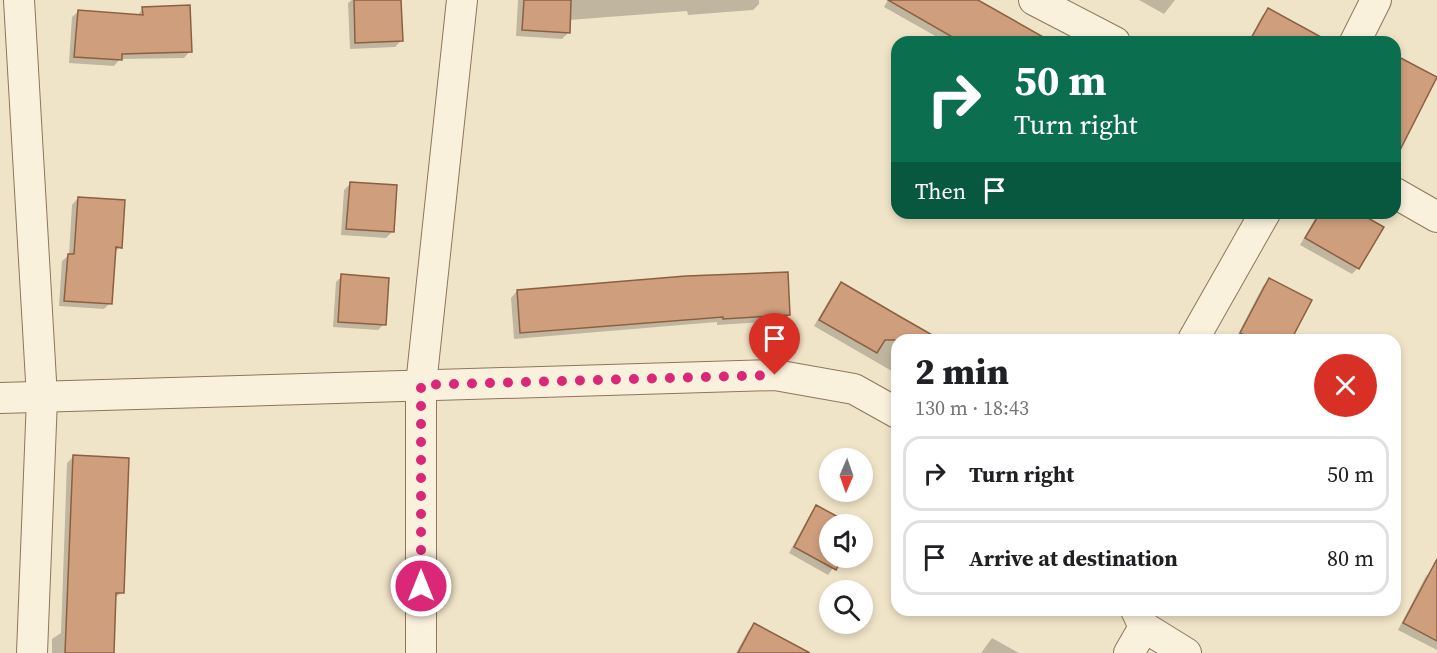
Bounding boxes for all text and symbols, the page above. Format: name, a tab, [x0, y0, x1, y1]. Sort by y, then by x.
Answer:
text: 50 m	[1014, 51, 1107, 109]
icon: right	[915, 60, 993, 138]
text: Turn right	[1014, 106, 1138, 143]
icon: arrive	[978, 174, 1011, 207]
text: Then	[915, 176, 966, 206]
pin	[749, 313, 800, 375]
icon: arrive	[758, 322, 791, 355]
text: 2 min	[915, 347, 1009, 396]
button: close	[1314, 354, 1377, 417]
text: 130 m · 18:43	[915, 394, 1029, 422]
north arrow	[819, 448, 873, 502]
map controls	[819, 448, 873, 634]
icon: right	[918, 457, 951, 490]
text: Turn right	[969, 459, 1074, 489]
text: 50 m	[1327, 459, 1374, 489]
button: sound	[819, 514, 873, 568]
icon: arrive	[918, 541, 951, 574]
text: Arrive at destination	[969, 543, 1178, 573]
text: 80 m	[1327, 543, 1374, 573]
position arrow	[389, 554, 453, 618]
button: search	[819, 580, 873, 634]

